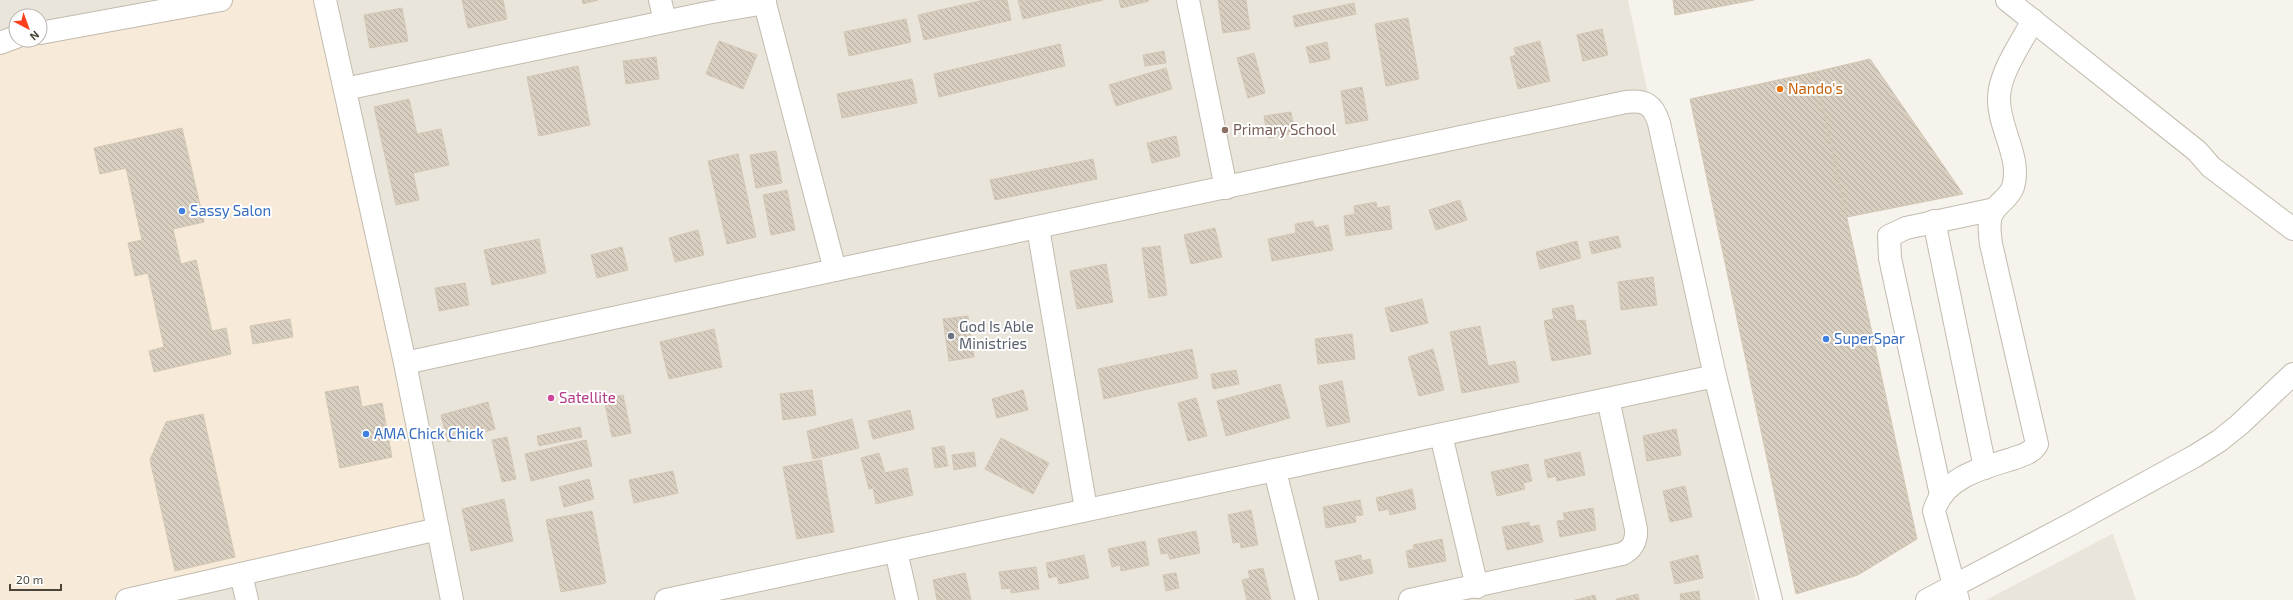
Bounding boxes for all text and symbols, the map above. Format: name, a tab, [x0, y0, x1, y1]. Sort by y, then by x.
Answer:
north arrow	[8, 8, 48, 48]
text: N	[28, 28, 42, 43]
place label: Nando's	[1788, 79, 1843, 97]
marker: Nando's	[1775, 84, 1785, 94]
place label: Primary School	[1233, 120, 1336, 138]
marker: Primary School	[1220, 125, 1230, 135]
place label: Sassy Salon	[190, 201, 271, 219]
marker: Sassy Salon	[177, 206, 187, 216]
place label: God Is Able Ministries	[959, 317, 1034, 352]
place label: SuperSpar	[1834, 329, 1905, 347]
marker: God Is Able Ministries	[946, 331, 956, 341]
marker: SuperSpar	[1821, 334, 1831, 344]
place label: Satellite	[559, 388, 616, 406]
marker: Satellite	[546, 393, 556, 403]
place label: AMA Chick Chick	[374, 424, 484, 442]
marker: AMA Chick Chick	[361, 429, 371, 439]
scale bar	[10, 566, 61, 592]
text: 20 m	[16, 572, 43, 586]

